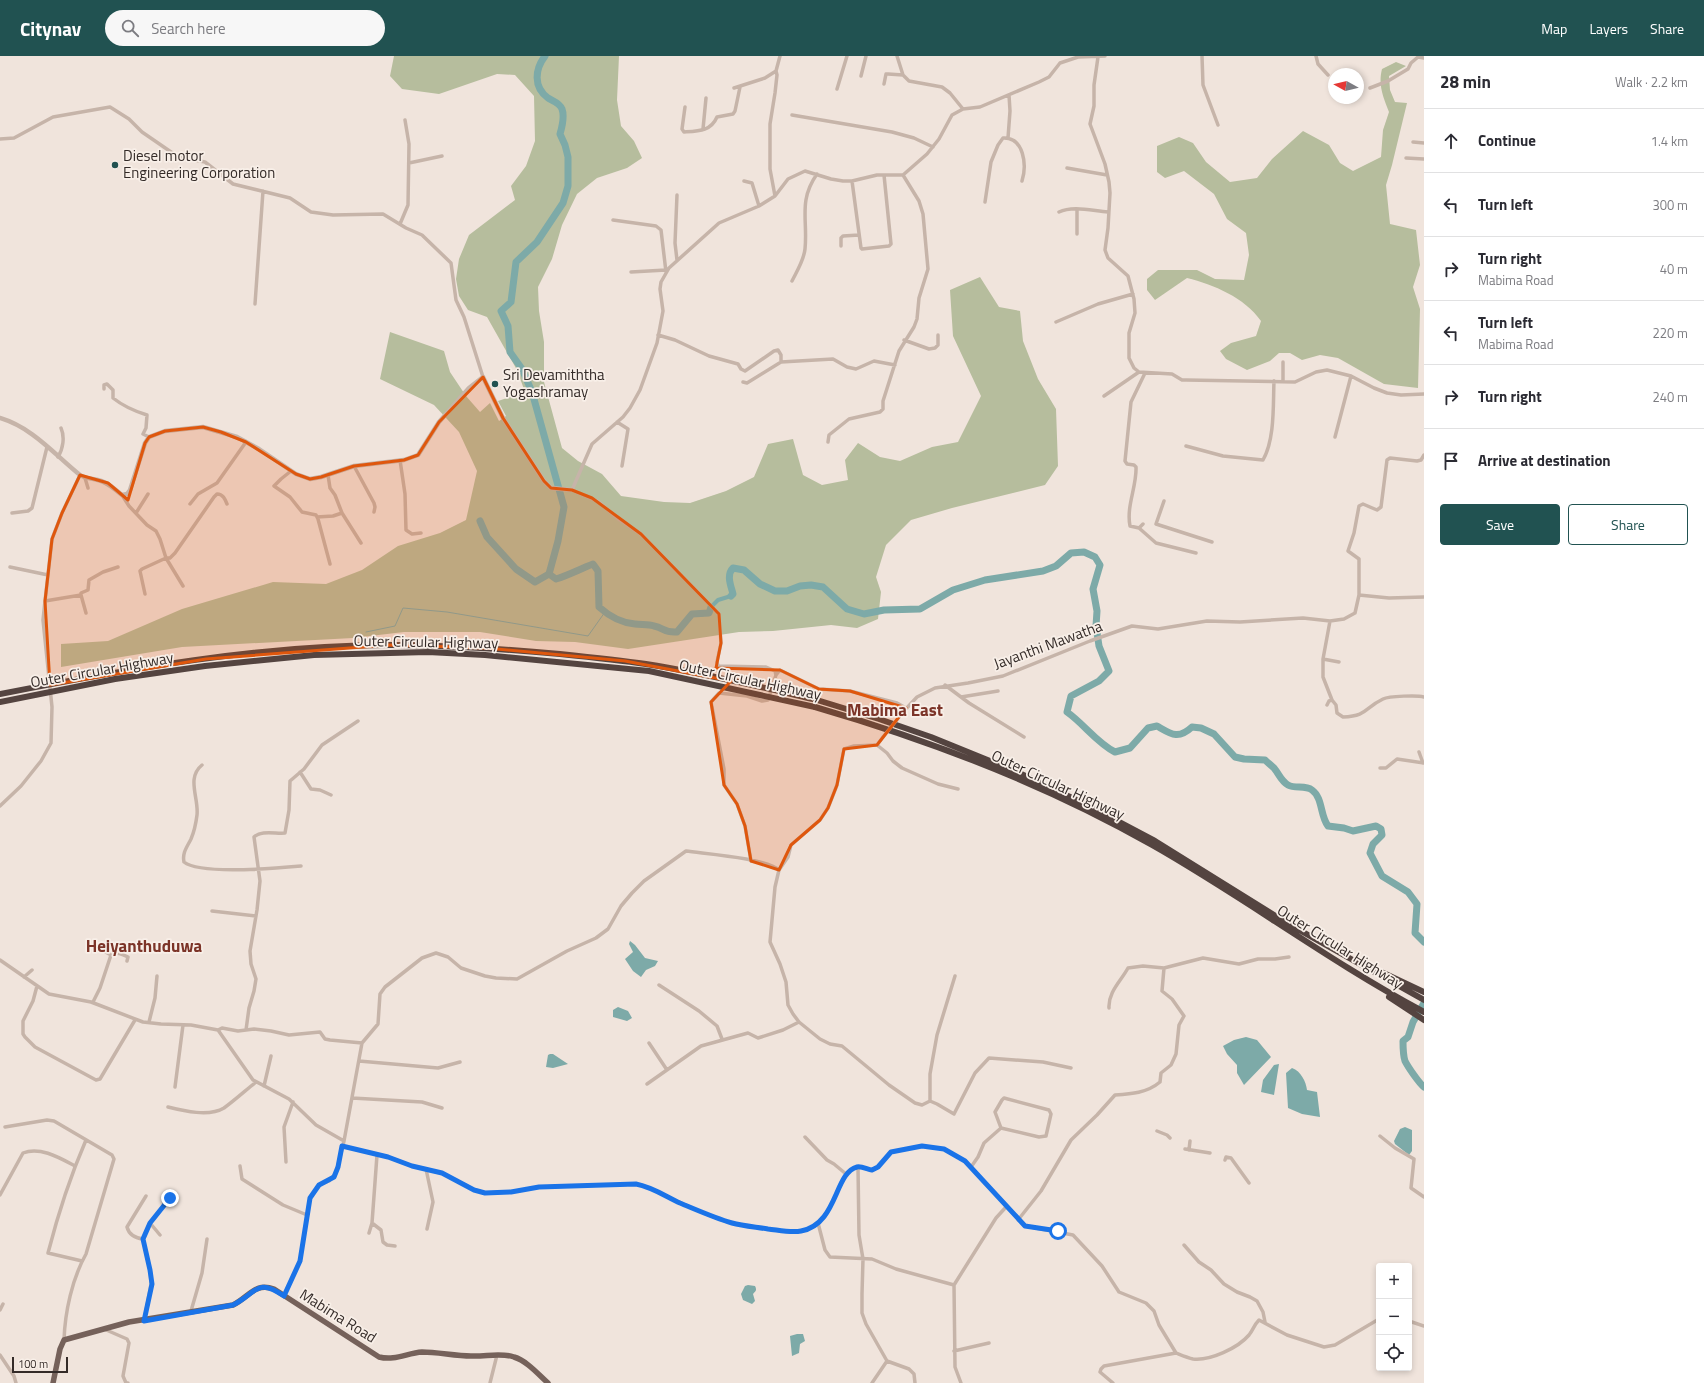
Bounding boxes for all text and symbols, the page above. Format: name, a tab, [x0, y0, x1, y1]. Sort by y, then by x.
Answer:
search box	[105, 10, 385, 46]
text: Citynav	[20, 14, 81, 43]
icon: search	[119, 17, 141, 39]
text: Search here	[151, 17, 226, 40]
text: Map	[1541, 18, 1567, 39]
text: Layers	[1589, 18, 1628, 39]
text: Share	[1650, 18, 1684, 39]
north arrow	[1328, 68, 1364, 104]
text: 28 min	[1440, 69, 1491, 95]
text: Walk · 2.2 km	[1615, 72, 1688, 92]
text: Continue	[1478, 129, 1536, 152]
icon: ahead	[1440, 130, 1462, 152]
text: 1.4 km	[1651, 131, 1688, 151]
place label: Diesel motor Engineering Corporation	[123, 144, 275, 184]
marker: Diesel motor Engineering Corporation	[110, 160, 120, 170]
text: Turn left	[1478, 193, 1533, 216]
icon: left	[1440, 194, 1462, 216]
text: 300 m	[1652, 195, 1688, 215]
text: Turn right	[1478, 247, 1542, 270]
icon: right	[1440, 258, 1462, 280]
text: 40 m	[1660, 259, 1688, 279]
text: Mabima Road	[1478, 270, 1554, 290]
text: Turn left	[1478, 311, 1533, 334]
icon: left	[1440, 322, 1462, 344]
text: 220 m	[1652, 323, 1688, 343]
text: Mabima Road	[1478, 334, 1554, 354]
place label: Sri Devamiththa Yogashramay	[503, 363, 605, 403]
marker: Sri Devamiththa Yogashramay	[490, 379, 500, 389]
text: Turn right	[1478, 385, 1542, 408]
icon: right	[1440, 386, 1462, 408]
text: 240 m	[1652, 387, 1688, 407]
text: Arrive at destination	[1478, 449, 1611, 472]
icon: arrive	[1440, 450, 1462, 472]
button: Save	[1440, 504, 1560, 545]
button: Share	[1568, 504, 1688, 545]
street label: Jayanthi Mawatha	[990, 614, 1106, 675]
street label: Outer Circular Highway	[353, 629, 499, 654]
street label: Outer Circular Highway	[29, 646, 175, 693]
street label: Outer Circular Highway	[677, 653, 823, 706]
district label: Mabima East	[847, 697, 943, 723]
street label: Outer Circular Highway	[988, 744, 1129, 826]
street label: Outer Circular Highway	[1273, 898, 1408, 995]
district label: Heiyanthuduwa	[86, 933, 203, 959]
route end	[161, 1189, 179, 1207]
route start	[1049, 1222, 1067, 1240]
map controls	[1376, 1263, 1412, 1371]
button: +	[1376, 1263, 1412, 1299]
street label: Mabima Road	[295, 1283, 381, 1348]
button: −	[1376, 1299, 1412, 1335]
button: locate	[1376, 1335, 1412, 1371]
scale bar	[12, 1355, 68, 1374]
text: 100 m	[18, 1356, 48, 1372]

